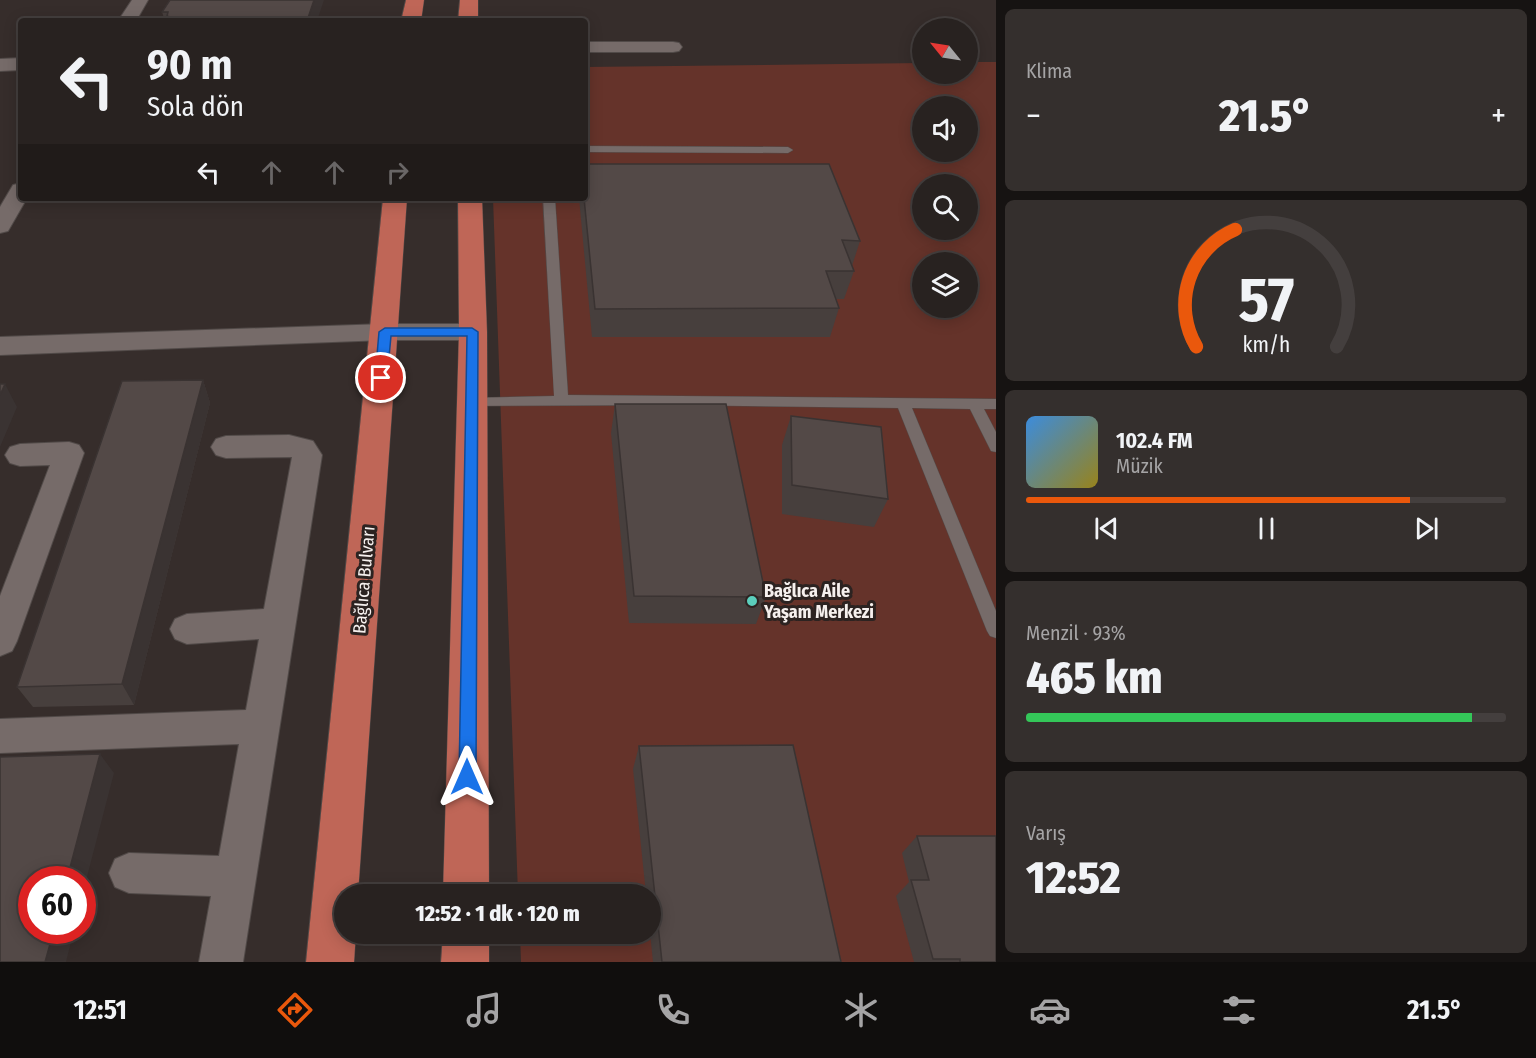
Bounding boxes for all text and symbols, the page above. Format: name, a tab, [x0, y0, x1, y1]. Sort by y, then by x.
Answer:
north arrow	[912, 18, 978, 84]
map controls	[912, 18, 978, 318]
text: 90 m	[147, 40, 232, 90]
icon: left	[48, 42, 126, 120]
text: Klima	[1026, 59, 1072, 83]
text: 21.5°	[1219, 89, 1313, 143]
text: Sola dön	[147, 91, 244, 123]
button: sound	[912, 96, 978, 162]
text: −	[1026, 96, 1041, 136]
text: +	[1491, 96, 1506, 136]
icon: left	[192, 156, 225, 189]
icon: ahead	[255, 156, 288, 189]
icon: ahead	[318, 156, 351, 189]
icon: right	[381, 156, 414, 189]
button: search	[912, 174, 978, 240]
button: layers	[912, 252, 978, 318]
text: 57	[1238, 264, 1294, 339]
text: km/h	[1242, 333, 1290, 359]
pin	[355, 352, 406, 403]
icon: arrive	[364, 361, 397, 394]
text: 102.4 FM	[1116, 427, 1193, 454]
text: Müzik	[1116, 454, 1163, 478]
icon: previous	[1090, 512, 1123, 545]
icon: pause	[1250, 512, 1283, 545]
icon: next	[1410, 512, 1443, 545]
street label: Bağlıca Bulvarı	[348, 525, 380, 635]
place label: Bağlıca Aile Yaşam Merkezi	[763, 580, 874, 623]
marker: Bağlıca Aile Yaşam Merkezi	[745, 594, 759, 608]
text: Menzil · 93%	[1026, 621, 1126, 645]
text: 465 km	[1026, 651, 1163, 705]
position arrow	[435, 745, 499, 809]
text: Varış	[1026, 821, 1066, 845]
text: 12:52	[1026, 851, 1121, 905]
speed limit sign: 60	[18, 866, 96, 944]
text: 12:52 · 1 dk · 120 m	[415, 900, 580, 927]
icon: directions	[274, 989, 316, 1031]
icon: music	[463, 989, 505, 1031]
icon: phone	[652, 989, 694, 1031]
icon: climate	[840, 989, 882, 1031]
icon: car	[1029, 989, 1071, 1031]
icon: filters	[1218, 989, 1260, 1031]
text: 12:51	[73, 994, 127, 1026]
text: 21.5°	[1407, 994, 1463, 1026]

